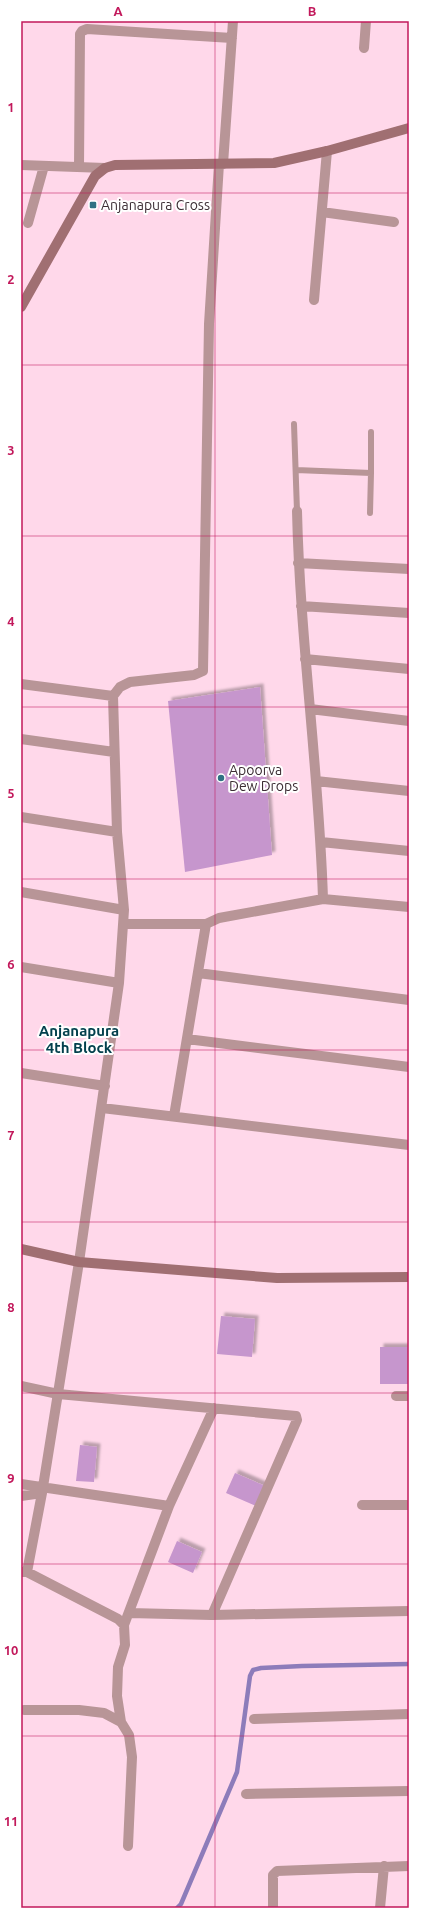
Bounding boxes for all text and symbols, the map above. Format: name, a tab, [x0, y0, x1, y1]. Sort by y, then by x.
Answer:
text: A	[113, 4, 123, 18]
text: B	[308, 4, 317, 18]
text: 1	[7, 100, 15, 114]
place label: Anjanapura Cross	[101, 197, 210, 213]
marker: Anjanapura Cross	[88, 200, 98, 210]
text: 2	[7, 272, 15, 286]
text: 3	[7, 443, 15, 457]
text: 4	[7, 614, 15, 628]
place label: Apoorva Dew Drops	[229, 762, 298, 794]
marker: Apoorva Dew Drops	[216, 773, 226, 783]
text: 5	[7, 786, 15, 800]
text: 6	[7, 957, 15, 971]
district label: Anjanapura 4th Block	[39, 1022, 119, 1056]
text: 7	[7, 1128, 15, 1142]
text: 8	[7, 1300, 15, 1314]
text: 9	[7, 1471, 15, 1485]
text: 10	[4, 1643, 18, 1657]
text: 11	[4, 1814, 18, 1828]

